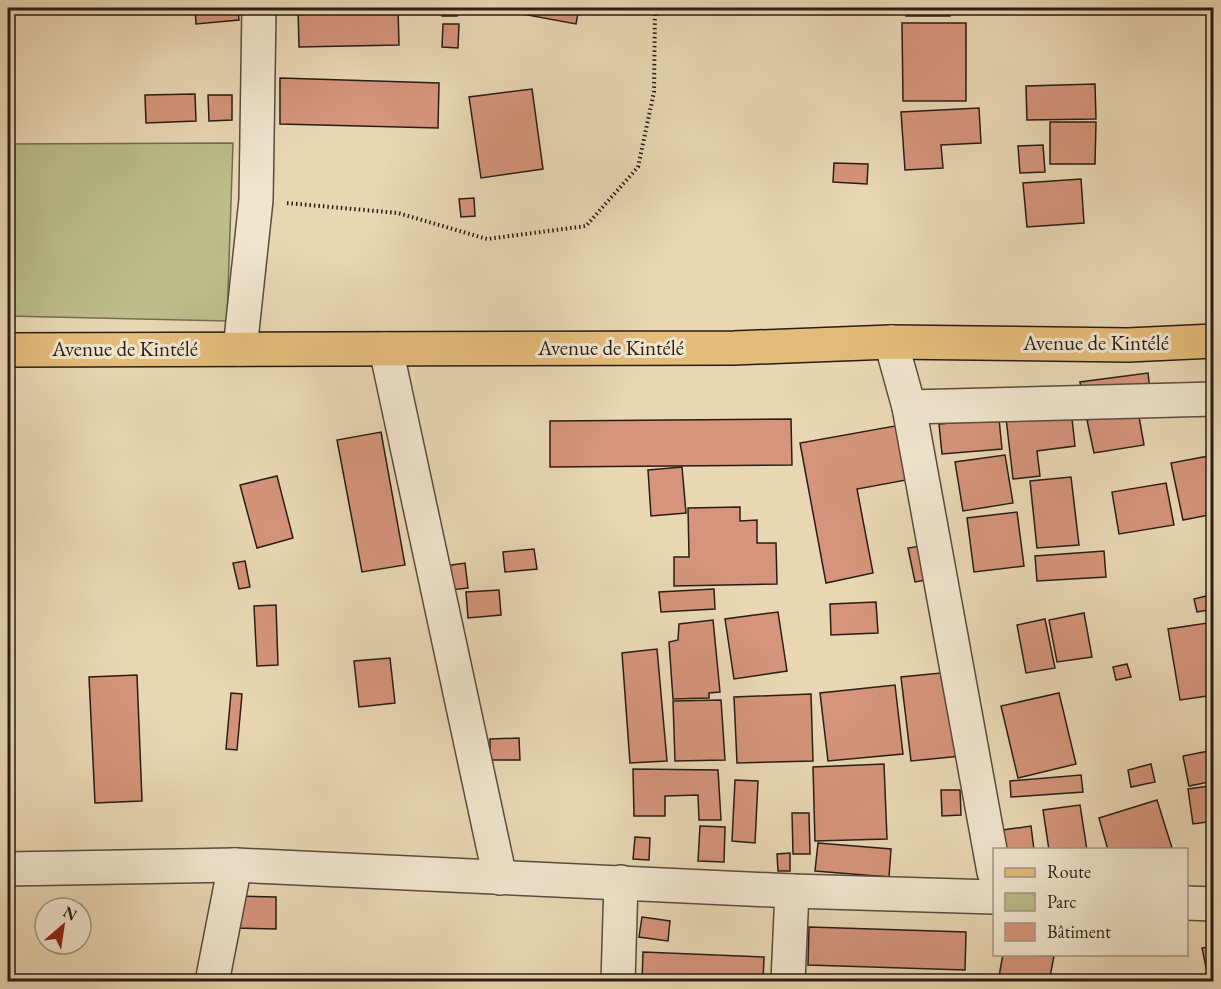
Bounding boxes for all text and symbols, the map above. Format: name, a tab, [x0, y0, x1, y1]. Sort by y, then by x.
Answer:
street label: Avenue de Kintélé	[1022, 329, 1169, 356]
street label: Avenue de Kintélé	[537, 334, 684, 361]
street label: Avenue de Kintélé	[51, 335, 198, 362]
legend	[993, 848, 1188, 956]
text: Route	[1047, 860, 1091, 883]
text: Parc	[1047, 890, 1077, 913]
north arrow	[33, 896, 93, 956]
text: N	[59, 901, 81, 926]
text: Bâtiment	[1047, 920, 1111, 943]

